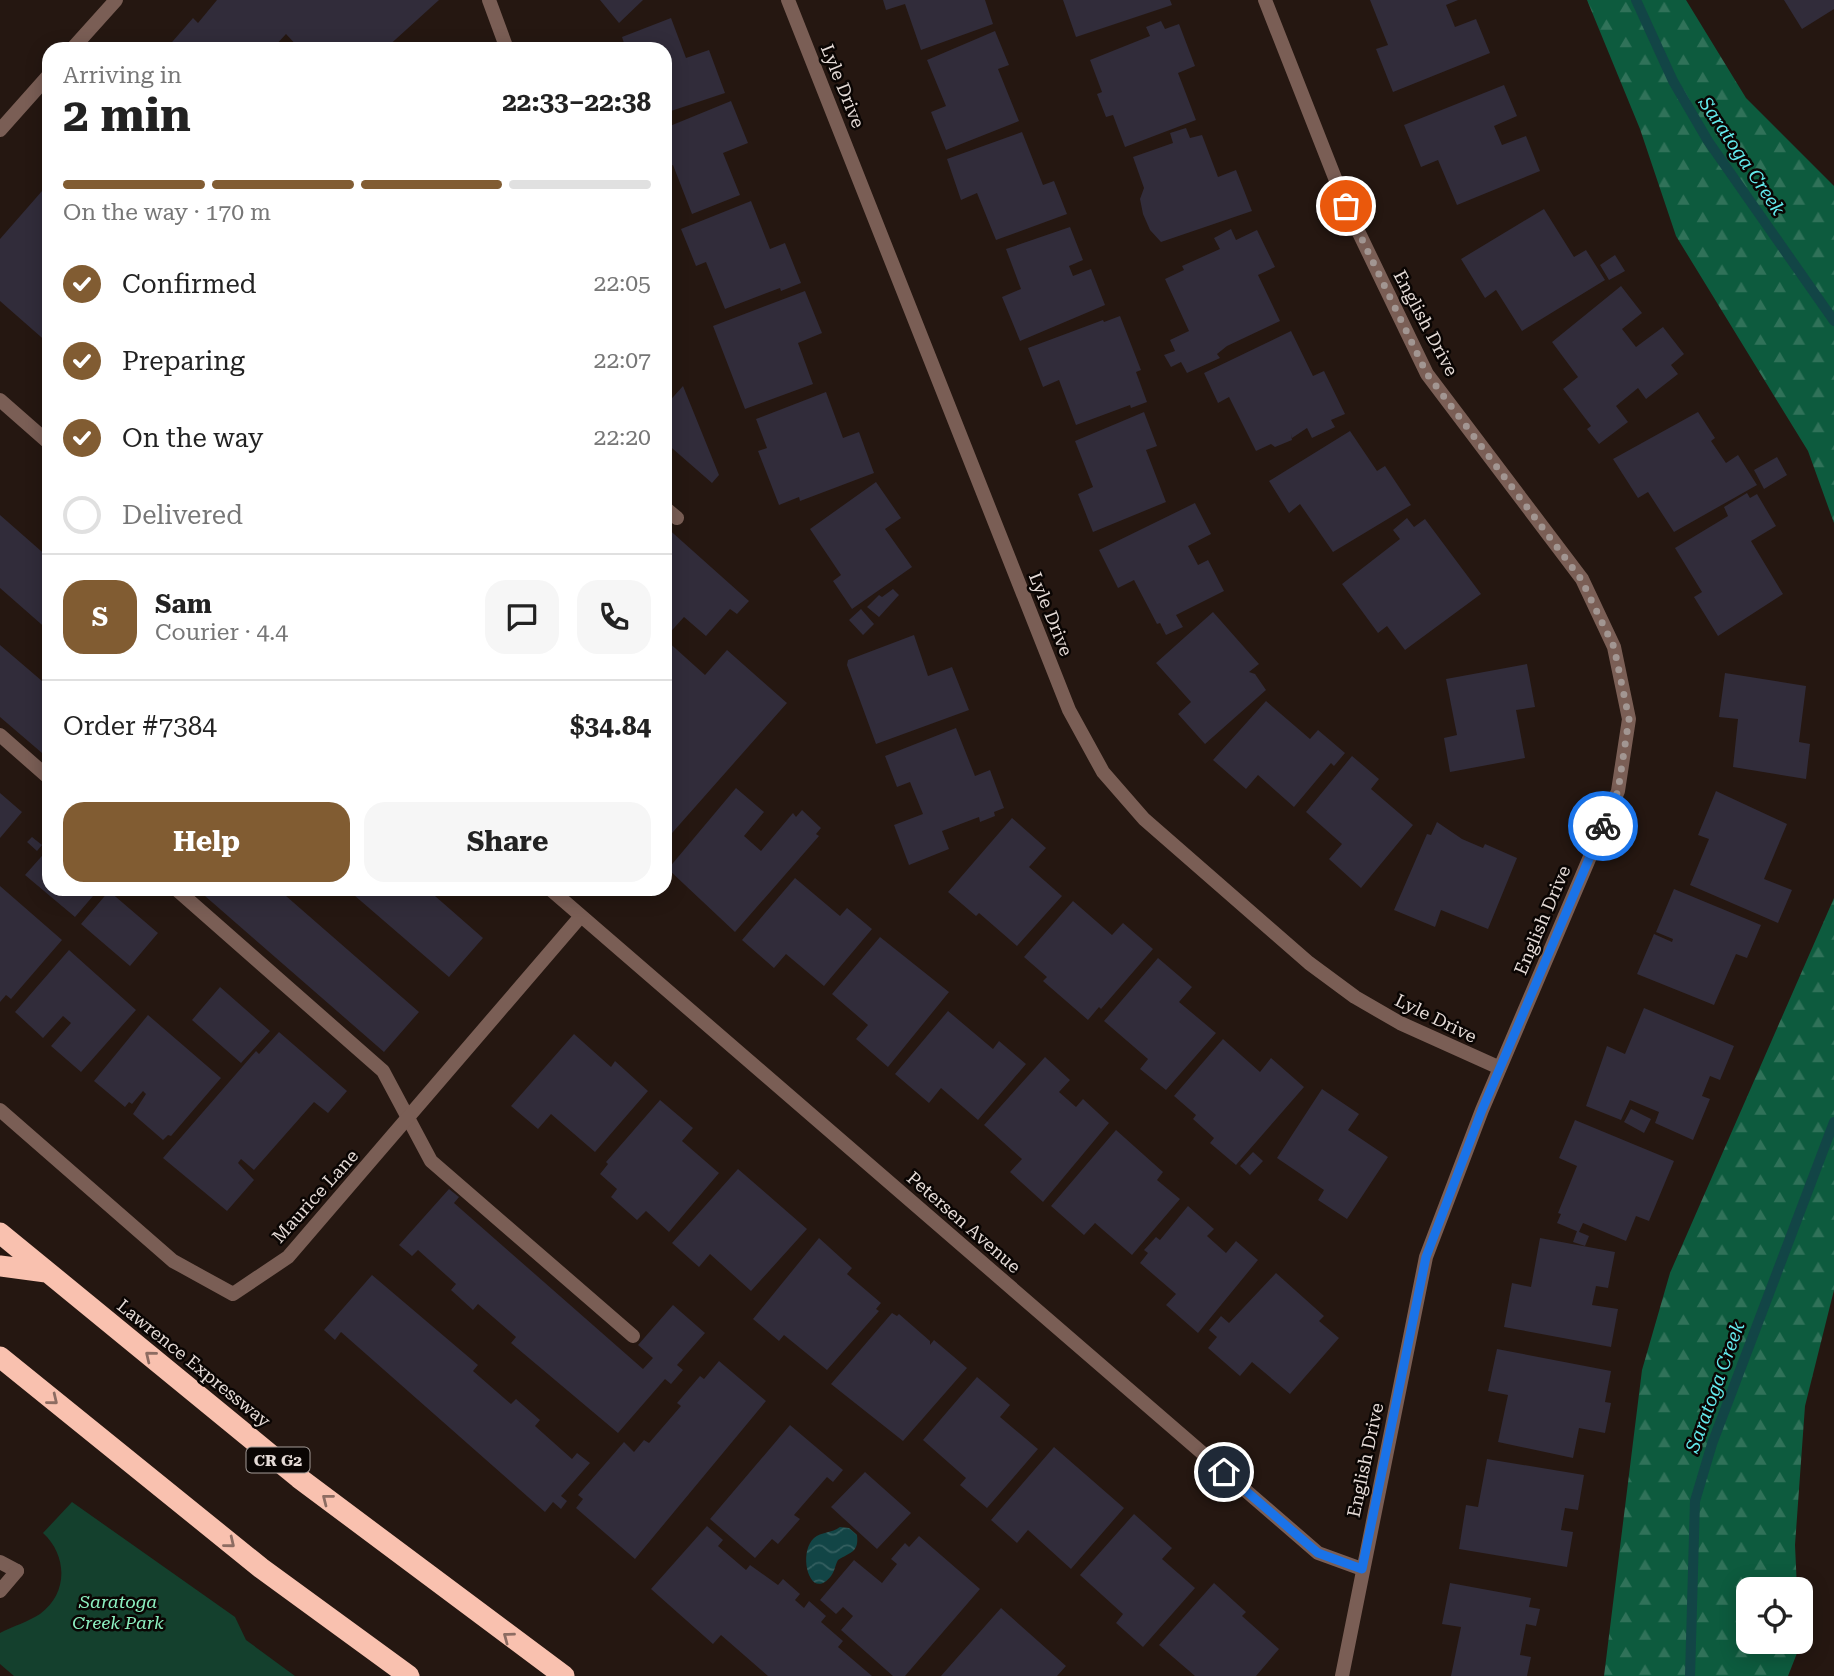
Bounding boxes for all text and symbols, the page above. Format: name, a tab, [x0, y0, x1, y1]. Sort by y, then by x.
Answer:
street label: Lyle Drive	[817, 41, 869, 131]
text: Arriving in	[63, 62, 182, 89]
text: 22:33–22:38	[502, 87, 651, 117]
text: 2 min	[63, 88, 191, 142]
water label: Saratoga Creek	[1693, 92, 1790, 220]
pin	[1316, 176, 1376, 236]
icon: bag	[1327, 187, 1365, 225]
text: On the way · 170 m	[63, 199, 271, 226]
icon: check	[63, 265, 101, 303]
street label: English Drive	[1389, 267, 1463, 379]
text: Confirmed	[122, 269, 257, 299]
text: 22:05	[594, 270, 651, 297]
icon: check	[63, 342, 101, 380]
text: Preparing	[122, 346, 245, 376]
text: 22:07	[594, 347, 651, 374]
icon: check	[63, 419, 101, 457]
text: On the way	[122, 423, 263, 453]
text: 22:20	[594, 424, 651, 451]
text: Delivered	[122, 500, 243, 530]
street label: Lyle Drive	[1025, 569, 1077, 659]
button: chat	[485, 580, 559, 654]
button: phone	[577, 580, 651, 654]
text: Sam	[155, 589, 212, 619]
text: S	[92, 602, 108, 632]
text: Courier · 4.4	[155, 619, 288, 646]
text: Order #7384	[63, 711, 217, 741]
text: $34.84	[570, 711, 651, 741]
courier	[1568, 791, 1638, 861]
button: Help	[63, 802, 350, 882]
button: Share	[364, 802, 651, 882]
icon: bike	[1584, 807, 1622, 845]
street label: English Drive	[1510, 862, 1574, 978]
street label: Lyle Drive	[1392, 989, 1480, 1047]
street label: Maurice Lane	[268, 1145, 362, 1247]
street label: Petersen Avenue	[903, 1167, 1025, 1277]
street label: Lawrence Expressway	[113, 1295, 275, 1432]
water label: Saratoga Creek	[1680, 1318, 1750, 1457]
one-way arrow	[145, 1352, 157, 1365]
one-way arrow	[45, 1392, 58, 1404]
street label: English Drive	[1343, 1401, 1387, 1519]
pin	[1194, 1442, 1254, 1502]
road number: CR G2	[246, 1448, 310, 1472]
icon: home	[1205, 1453, 1243, 1491]
one-way arrow	[322, 1495, 335, 1508]
one-way arrow	[223, 1534, 235, 1547]
map controls	[1736, 1577, 1813, 1654]
button: locate	[1736, 1577, 1813, 1654]
park label: Saratoga Creek Park	[72, 1591, 164, 1633]
one-way arrow	[503, 1632, 516, 1645]

